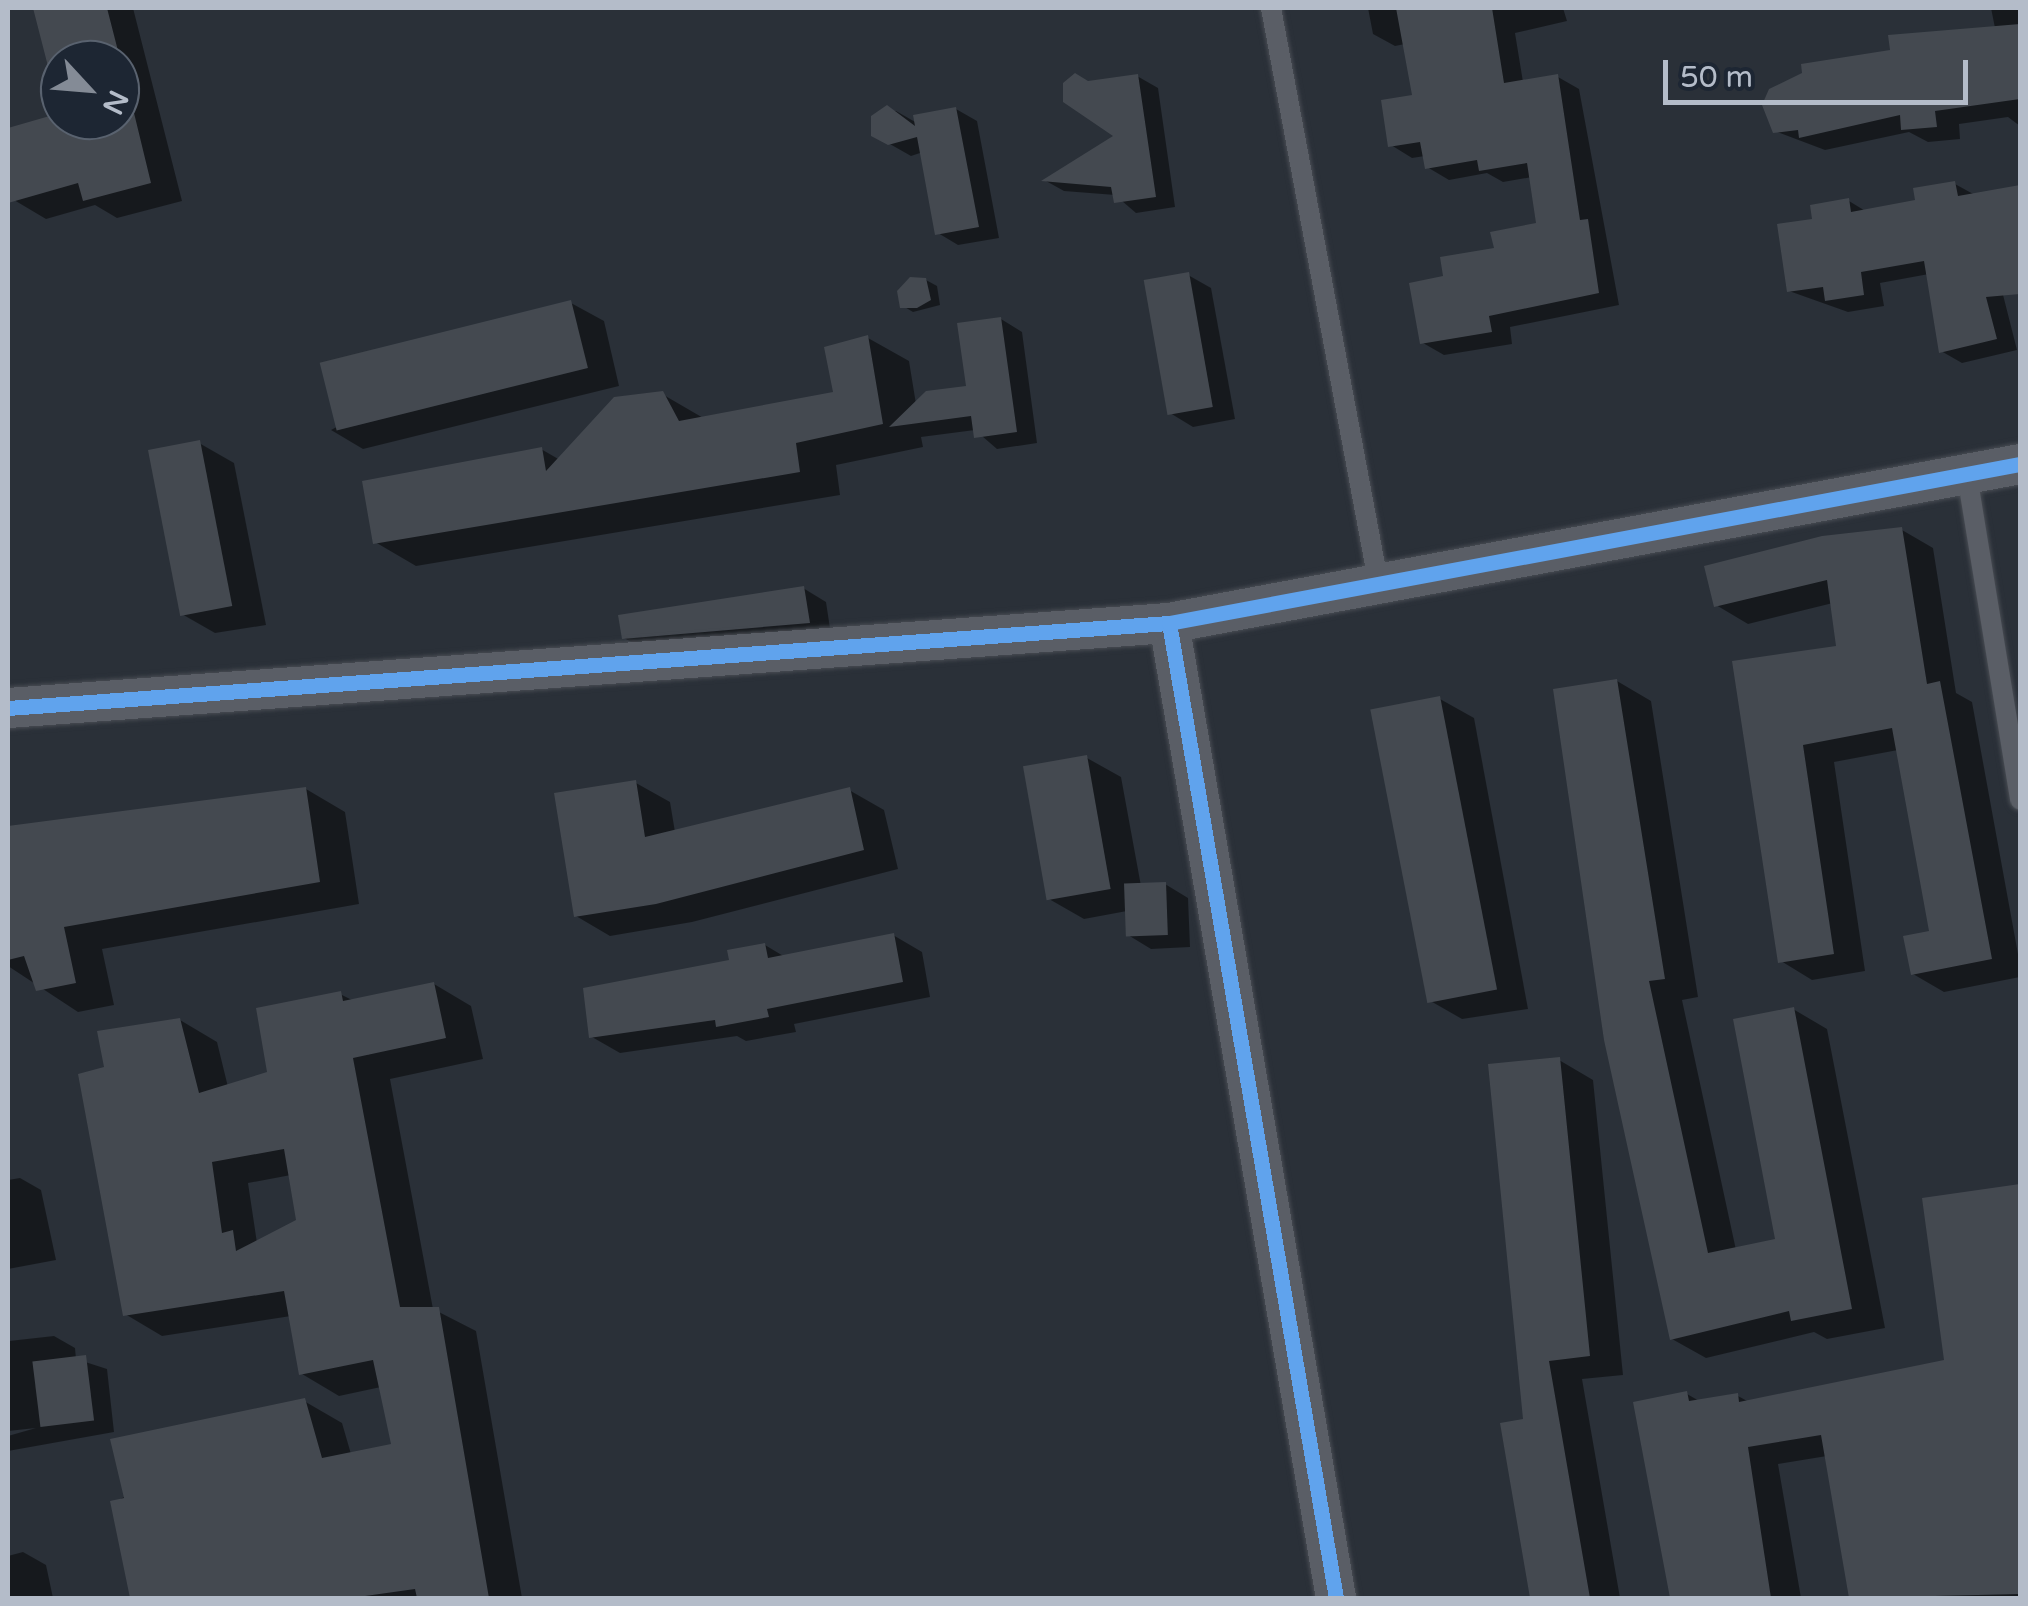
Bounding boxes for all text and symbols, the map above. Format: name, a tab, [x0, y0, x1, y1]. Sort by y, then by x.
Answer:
north arrow	[40, 40, 140, 140]
scale bar	[1668, 40, 1973, 102]
text: 50 m	[1680, 59, 1753, 96]
text: N	[95, 85, 135, 120]

